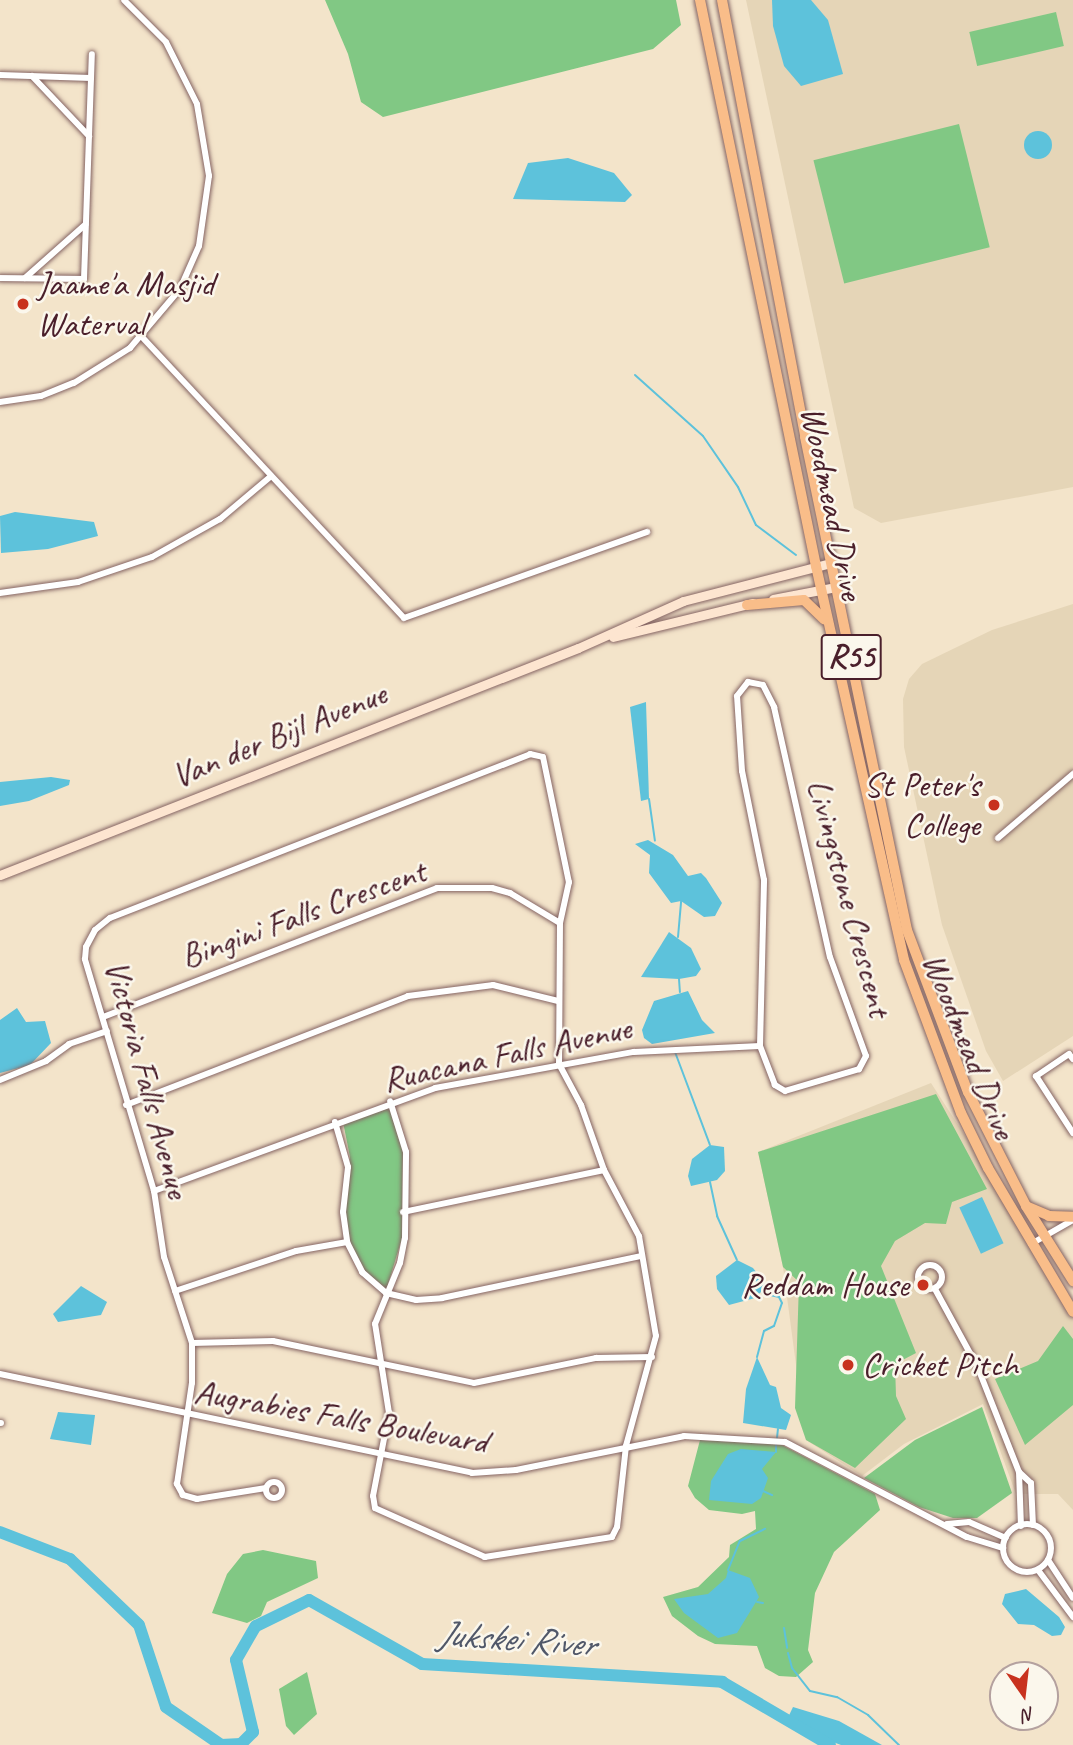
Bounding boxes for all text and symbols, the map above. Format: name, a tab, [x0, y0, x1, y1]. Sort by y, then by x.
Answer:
place label: Jaame'a Masjid Waterval	[37, 263, 215, 345]
marker: Jaame'a Masjid Waterval	[15, 296, 31, 312]
street label: Woodmead Drive	[791, 402, 873, 604]
road number: R55	[820, 628, 882, 686]
street label: Van der Bijl Avenue	[165, 673, 393, 797]
place label: St Peter's College	[864, 764, 980, 846]
street label: Livingstone Crescent	[797, 775, 901, 1021]
marker: St Peter's College	[986, 797, 1002, 813]
street label: Bingini Falls Crescent	[175, 850, 431, 978]
street label: Woodmead Drive	[913, 947, 1025, 1145]
street label: Victoria Falls Avenue	[95, 955, 199, 1203]
street label: Ruacana Falls Avenue	[378, 1007, 636, 1101]
place label: Reddam House	[741, 1264, 909, 1306]
marker: Reddam House	[915, 1277, 931, 1293]
place label: Cricket Pitch	[862, 1344, 1017, 1386]
marker: Cricket Pitch	[840, 1357, 856, 1373]
street label: Augrabies Falls Boulevard	[190, 1370, 492, 1464]
water label: Jukskei River	[436, 1611, 596, 1667]
north arrow	[989, 1661, 1059, 1731]
text: N	[1020, 1701, 1037, 1728]

